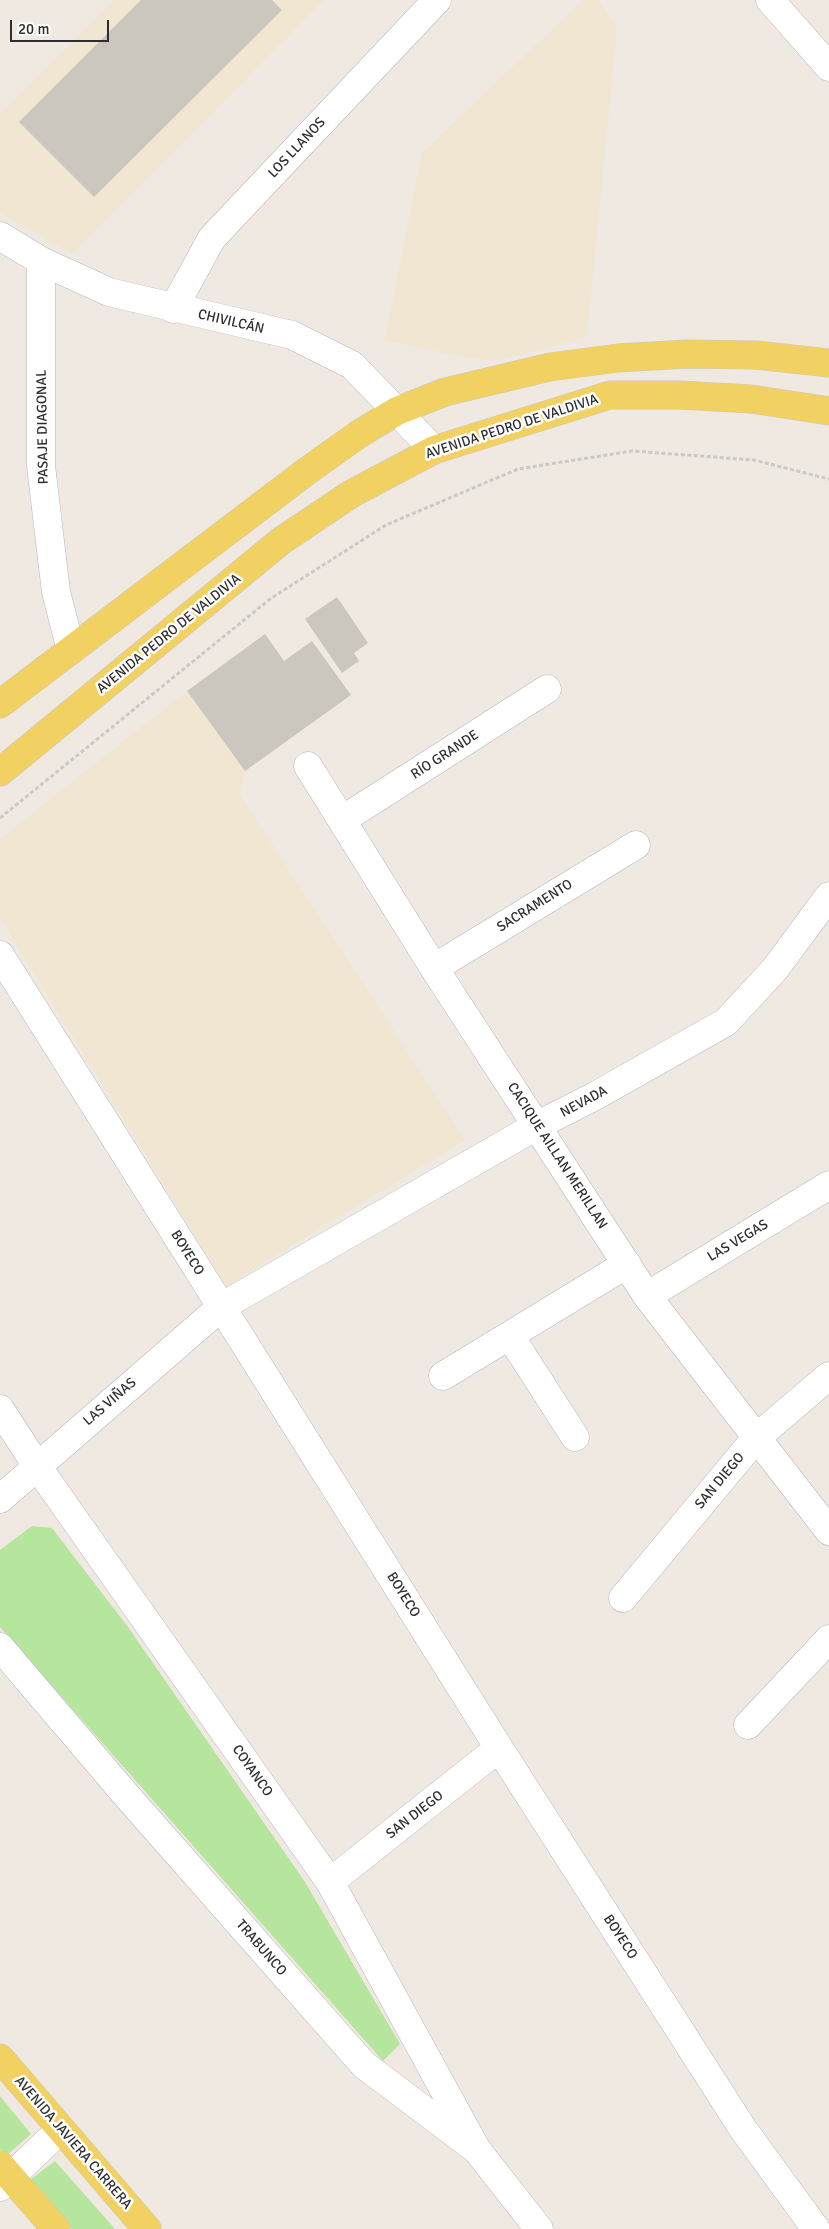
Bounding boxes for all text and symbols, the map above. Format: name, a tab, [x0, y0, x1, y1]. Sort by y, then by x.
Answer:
scale bar	[12, 10, 111, 42]
text: 20 m	[18, 20, 49, 38]
street label: LOS LLANOS	[265, 114, 329, 182]
street label: CHIVILCÁN	[196, 306, 266, 338]
street label: PASAJE DIAGONAL	[34, 370, 52, 484]
street label: AVENIDA PEDRO DE VALDIVIA	[424, 391, 600, 463]
street label: AVENIDA PEDRO DE VALDIVIA	[94, 571, 244, 697]
street label: RÍO GRANDE	[408, 727, 482, 783]
street label: SACRAMENTO	[494, 876, 576, 936]
street label: CACIQUE AILLAN MERILLAN	[503, 1080, 611, 1232]
street label: NEVADA	[558, 1083, 610, 1121]
street label: LAS VEGAS	[705, 1216, 771, 1266]
street label: BOYECO	[167, 1227, 207, 1279]
street label: LAS VIÑAS	[80, 1374, 140, 1430]
street label: SAN DIEGO	[692, 1449, 748, 1513]
street label: BOYECO	[383, 1569, 423, 1621]
street label: COYANCO	[228, 1742, 276, 1800]
street label: SAN DIEGO	[383, 1787, 447, 1843]
street label: BOYECO	[599, 1912, 641, 1962]
street label: TRABUNCO	[232, 1917, 290, 1979]
street label: AVENIDA JAVIERA CARRERA	[11, 2073, 135, 2213]

